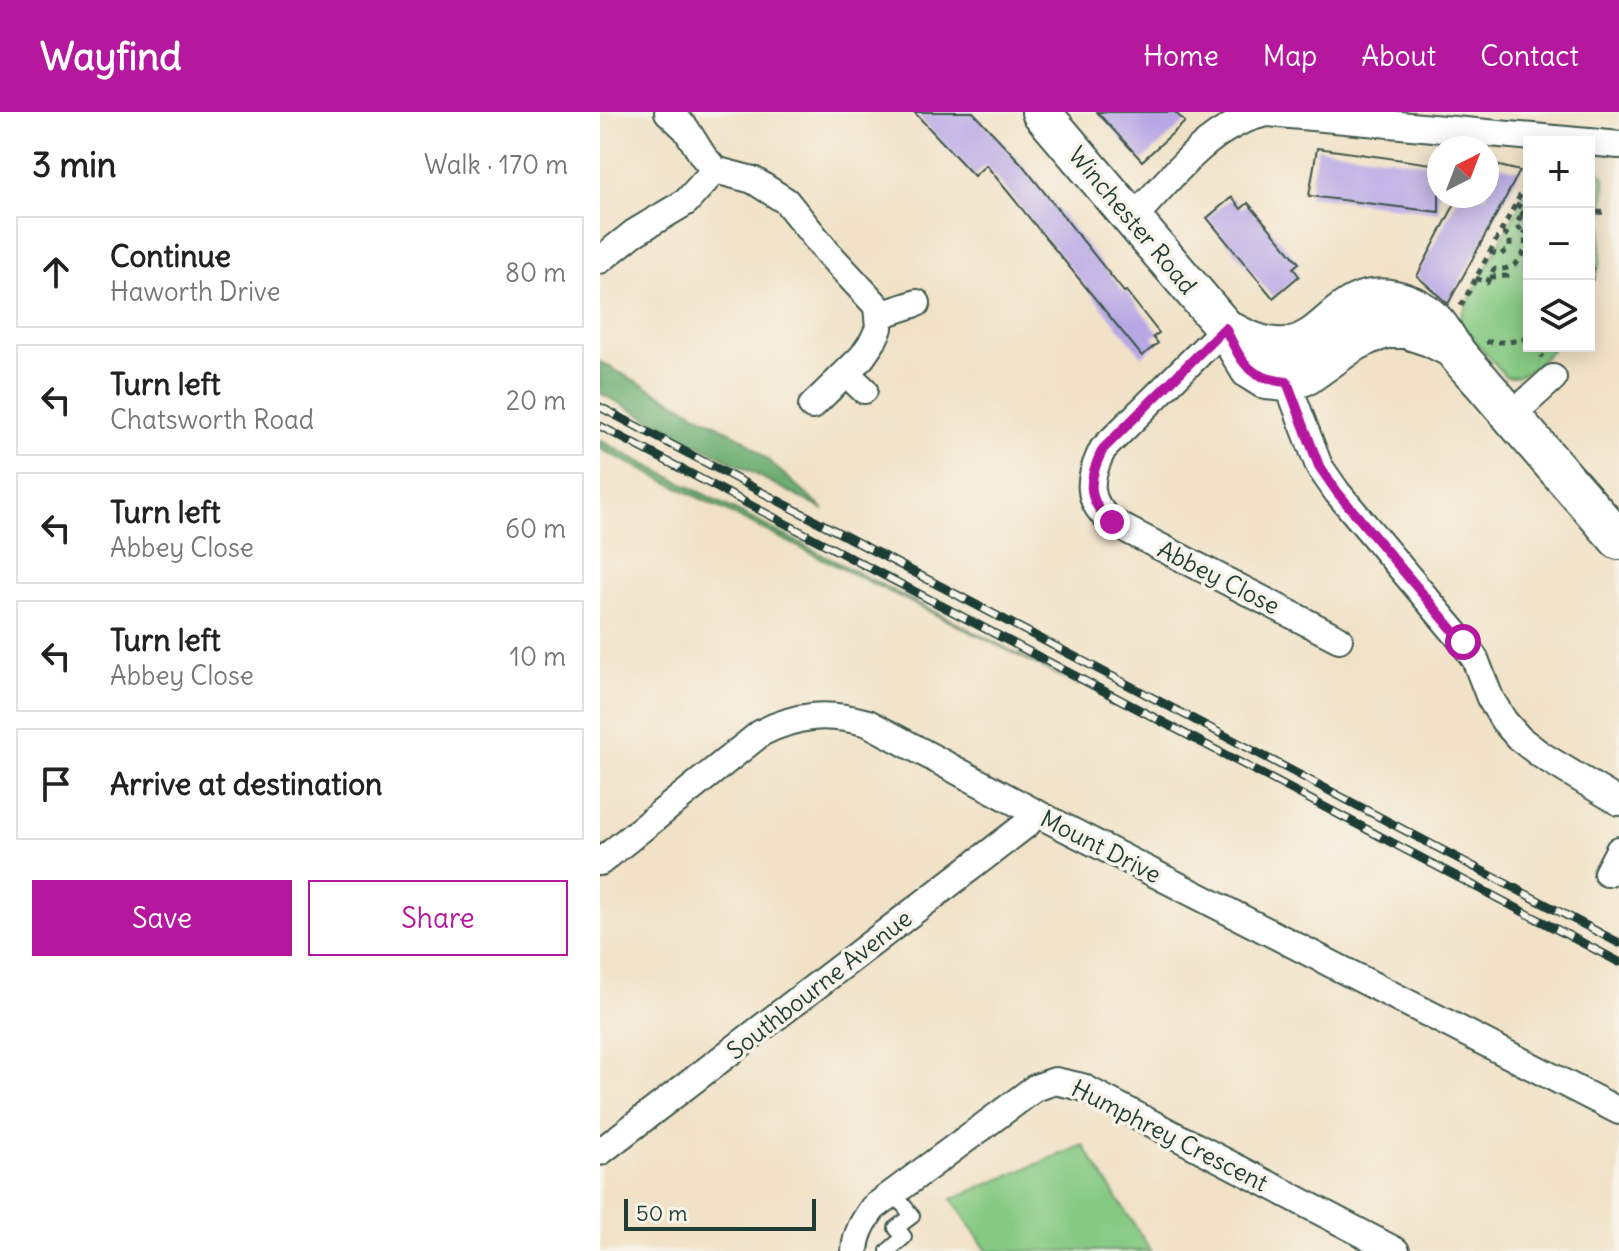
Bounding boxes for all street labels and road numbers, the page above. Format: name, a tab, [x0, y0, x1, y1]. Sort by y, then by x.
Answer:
street label: Winchester Road	[1063, 140, 1203, 300]
street label: Abbey Close	[1153, 534, 1285, 620]
street label: Mount Drive	[1036, 803, 1166, 889]
street label: Southbourne Avenue	[721, 903, 917, 1065]
street label: Humphrey Crescent	[1067, 1073, 1273, 1197]

